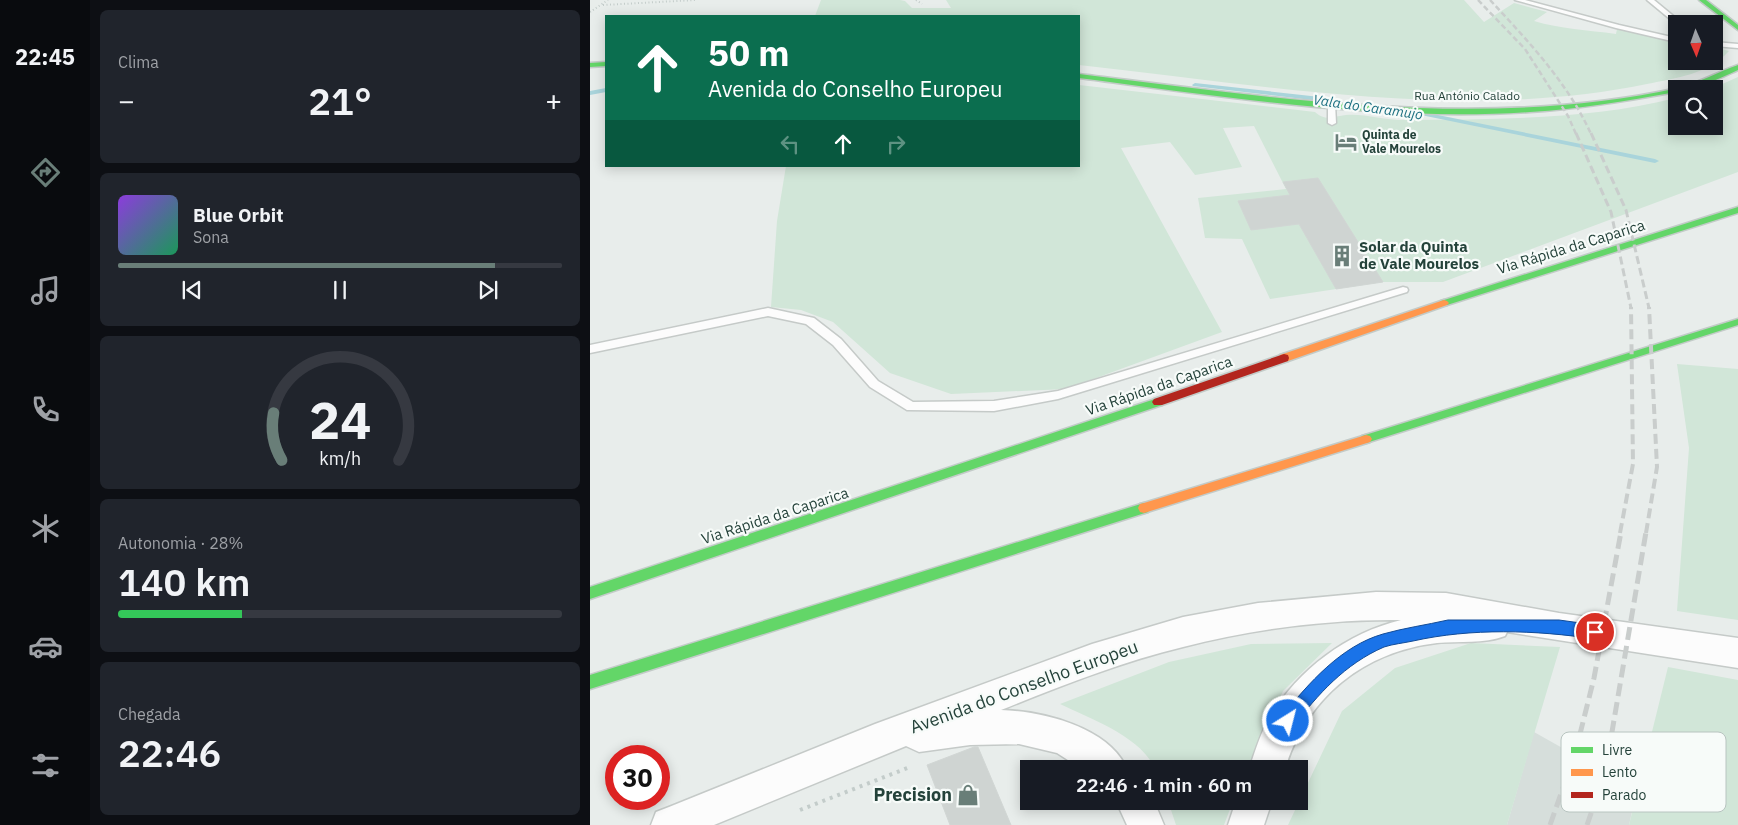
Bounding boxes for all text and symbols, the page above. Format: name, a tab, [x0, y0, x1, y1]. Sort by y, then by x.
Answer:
north arrow	[1668, 15, 1722, 70]
map controls	[1668, 15, 1723, 135]
text: 50 m	[708, 30, 790, 76]
icon: ahead	[625, 35, 690, 100]
text: 22:45	[15, 42, 75, 71]
text: Clima	[118, 52, 159, 72]
text: Avenida do Conselho Europeu	[708, 74, 1003, 103]
text: 21°	[308, 76, 372, 125]
button: search	[1668, 80, 1723, 135]
text: −	[118, 82, 135, 119]
text: +	[545, 82, 562, 119]
street label: Rua António Calado	[1414, 88, 1520, 103]
water label: Vala do Caramujo	[1312, 90, 1424, 124]
place label: Quinta de Vale Mourelos	[1362, 127, 1441, 156]
hotel icon: Quinta de Vale Mourelos	[1333, 129, 1359, 155]
icon: left	[776, 130, 804, 158]
icon: ahead	[829, 130, 857, 158]
icon: right	[882, 130, 910, 158]
icon: directions	[28, 155, 63, 190]
text: Blue Orbit	[193, 203, 283, 227]
street label: Via Rápida da Caparica	[1495, 215, 1647, 278]
text: Sona	[193, 227, 229, 247]
place label: Solar da Quinta de Vale Mourelos	[1359, 237, 1479, 273]
building icon: Solar da Quinta de Vale Mourelos	[1329, 243, 1355, 269]
icon: music	[28, 273, 63, 308]
icon: previous	[178, 276, 206, 304]
icon: pause	[326, 276, 354, 304]
icon: next	[474, 276, 502, 304]
street label: Via Rápida da Caparica	[1083, 352, 1235, 420]
text: 24	[309, 386, 371, 453]
icon: phone	[28, 392, 63, 427]
text: km/h	[319, 447, 361, 470]
street label: Via Rápida da Caparica	[699, 483, 851, 548]
icon: climate	[28, 511, 63, 546]
text: Autonomia · 28%	[118, 533, 243, 553]
text: 140 km	[118, 557, 250, 606]
pin	[1574, 611, 1616, 653]
icon: arrive	[1581, 618, 1609, 646]
icon: car	[28, 629, 63, 664]
street label: Avenida do Conselho Europeu	[907, 635, 1141, 739]
position arrow	[1261, 694, 1313, 746]
text: Chegada	[118, 704, 181, 724]
text: 22:46	[118, 728, 221, 777]
legend	[1561, 732, 1726, 812]
text: Livre	[1602, 741, 1632, 759]
speed limit sign: 30	[605, 745, 670, 810]
icon: filters	[28, 748, 63, 783]
text: Lento	[1602, 763, 1637, 781]
text: 22:46 · 1 min · 60 m	[1076, 773, 1252, 797]
shop icon: Precision	[955, 782, 981, 808]
place label: Precision	[874, 783, 952, 806]
text: Parado	[1602, 786, 1646, 804]

